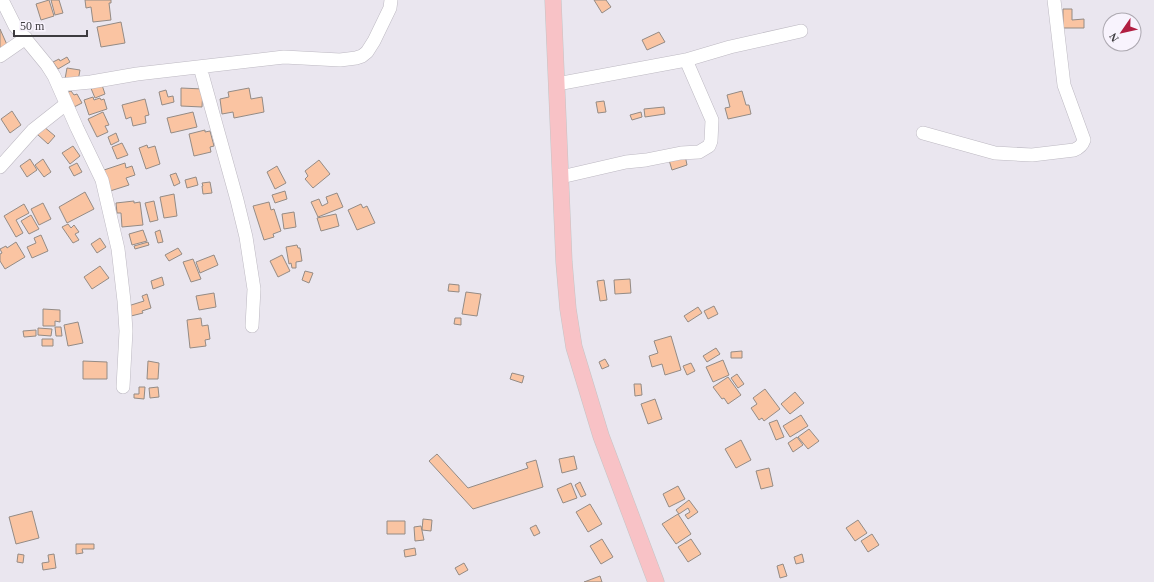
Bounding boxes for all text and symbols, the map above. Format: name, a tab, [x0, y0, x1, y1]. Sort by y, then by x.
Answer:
scale bar	[14, 12, 87, 38]
north arrow	[1102, 12, 1142, 52]
text: 50 m	[20, 19, 45, 33]
text: N	[1106, 31, 1121, 44]

